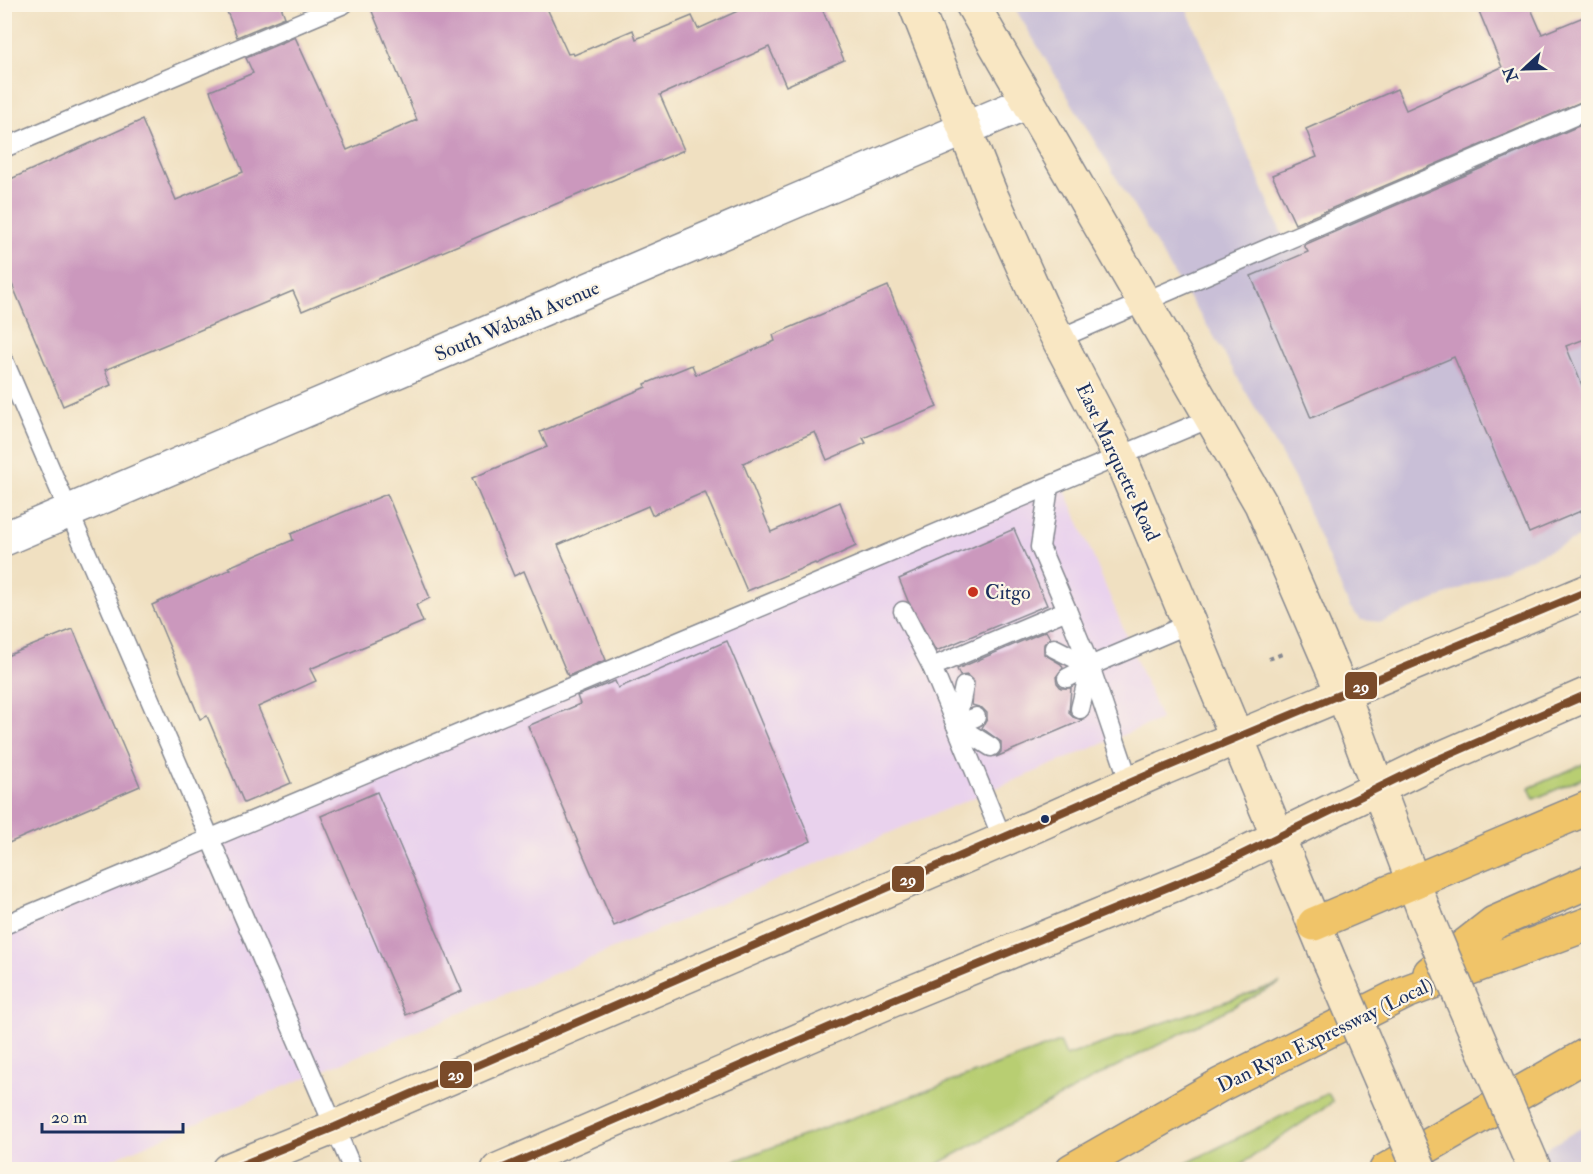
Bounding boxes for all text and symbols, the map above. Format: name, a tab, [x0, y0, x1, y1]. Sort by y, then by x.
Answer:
north arrow	[1494, 39, 1554, 99]
text: N	[1499, 63, 1523, 86]
street label: South Wabash Avenue	[431, 275, 603, 367]
street label: East Marquette Road	[1070, 379, 1166, 545]
place label: Citgo	[985, 580, 1031, 605]
marker: Citgo	[966, 585, 980, 599]
line badge: 29	[1344, 671, 1378, 700]
text: 29	[1353, 677, 1369, 697]
unlabelled marker	[1039, 813, 1051, 825]
line badge: 29	[891, 865, 925, 893]
text: 29	[900, 870, 916, 890]
street label: Dan Ryan Expressway (Local)	[1213, 972, 1437, 1099]
line badge: 29	[439, 1060, 473, 1089]
text: 29	[448, 1065, 464, 1085]
scale bar	[42, 1096, 183, 1134]
text: 20 m	[51, 1106, 87, 1129]

